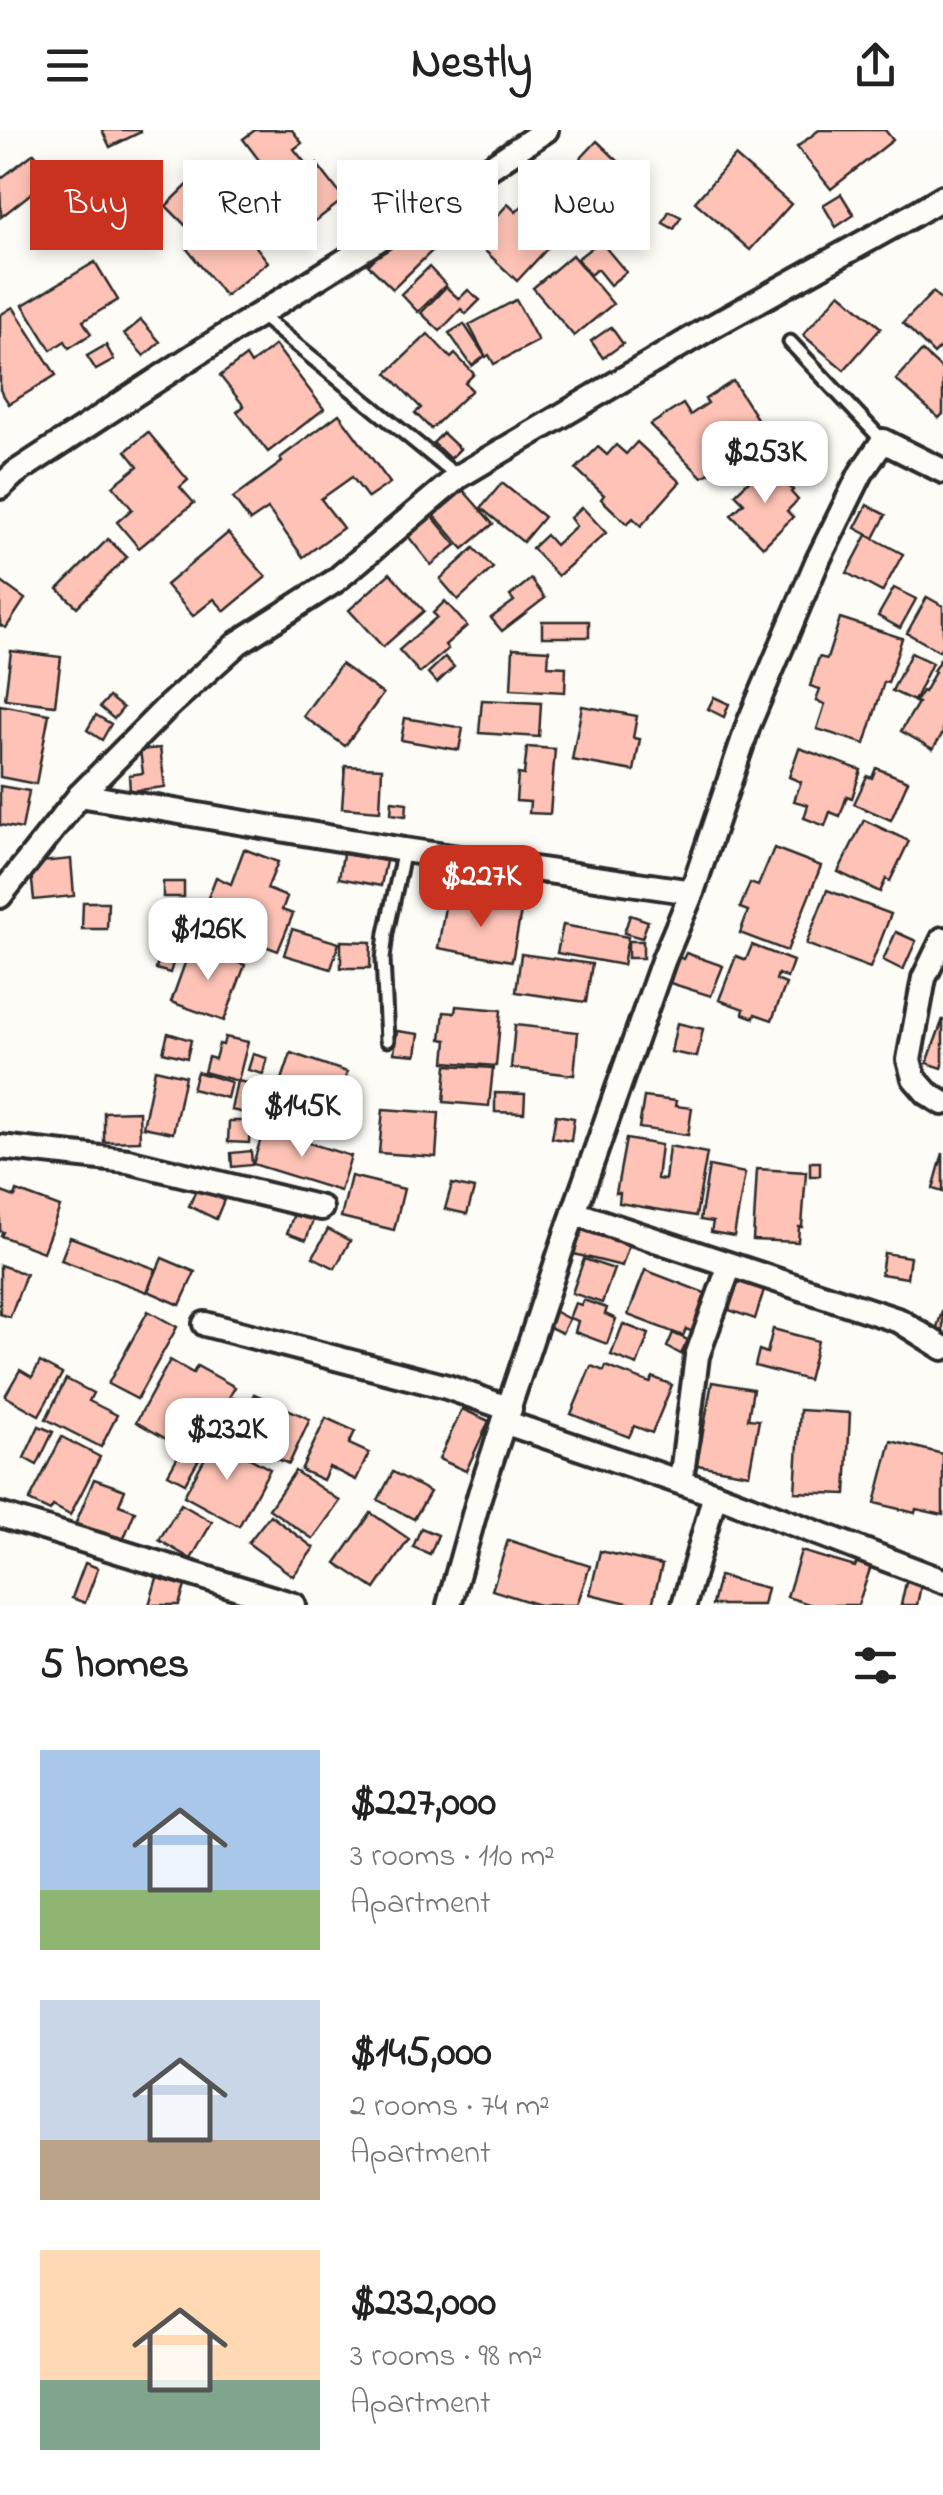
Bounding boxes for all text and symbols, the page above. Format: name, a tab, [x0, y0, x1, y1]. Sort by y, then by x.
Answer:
text: Nestly	[411, 32, 532, 98]
icon: menu	[40, 38, 95, 93]
icon: share	[848, 38, 903, 93]
chip: Buy	[30, 160, 163, 250]
chip: Rent	[183, 160, 317, 250]
chip: Filters	[337, 160, 498, 250]
chip: New	[518, 160, 650, 250]
pin: $253K	[695, 421, 835, 506]
text: $253K	[724, 430, 806, 477]
pin: $227K	[411, 845, 551, 930]
text: $227K	[441, 854, 521, 901]
pin: $126K	[138, 898, 278, 983]
text: $126K	[170, 907, 246, 954]
pin: $145K	[232, 1075, 372, 1160]
text: $145K	[264, 1084, 340, 1131]
pin: $232K	[157, 1398, 297, 1483]
text: $232K	[187, 1407, 267, 1454]
text: 5 homes	[40, 1635, 189, 1696]
icon: filters	[848, 1638, 903, 1693]
text: $227,000	[350, 1773, 496, 1834]
icon: home	[120, 1790, 240, 1910]
text: 3 rooms · 110 m²	[350, 1834, 555, 1881]
text: Apartment	[350, 1881, 491, 1928]
text: $145,000	[350, 2023, 492, 2084]
icon: home	[120, 2040, 240, 2160]
text: 2 rooms · 74 m²	[350, 2084, 550, 2131]
text: Apartment	[350, 2131, 491, 2178]
text: $232,000	[350, 2273, 496, 2334]
icon: home	[120, 2290, 240, 2410]
text: 3 rooms · 98 m²	[350, 2334, 542, 2381]
text: Apartment	[350, 2381, 491, 2428]

